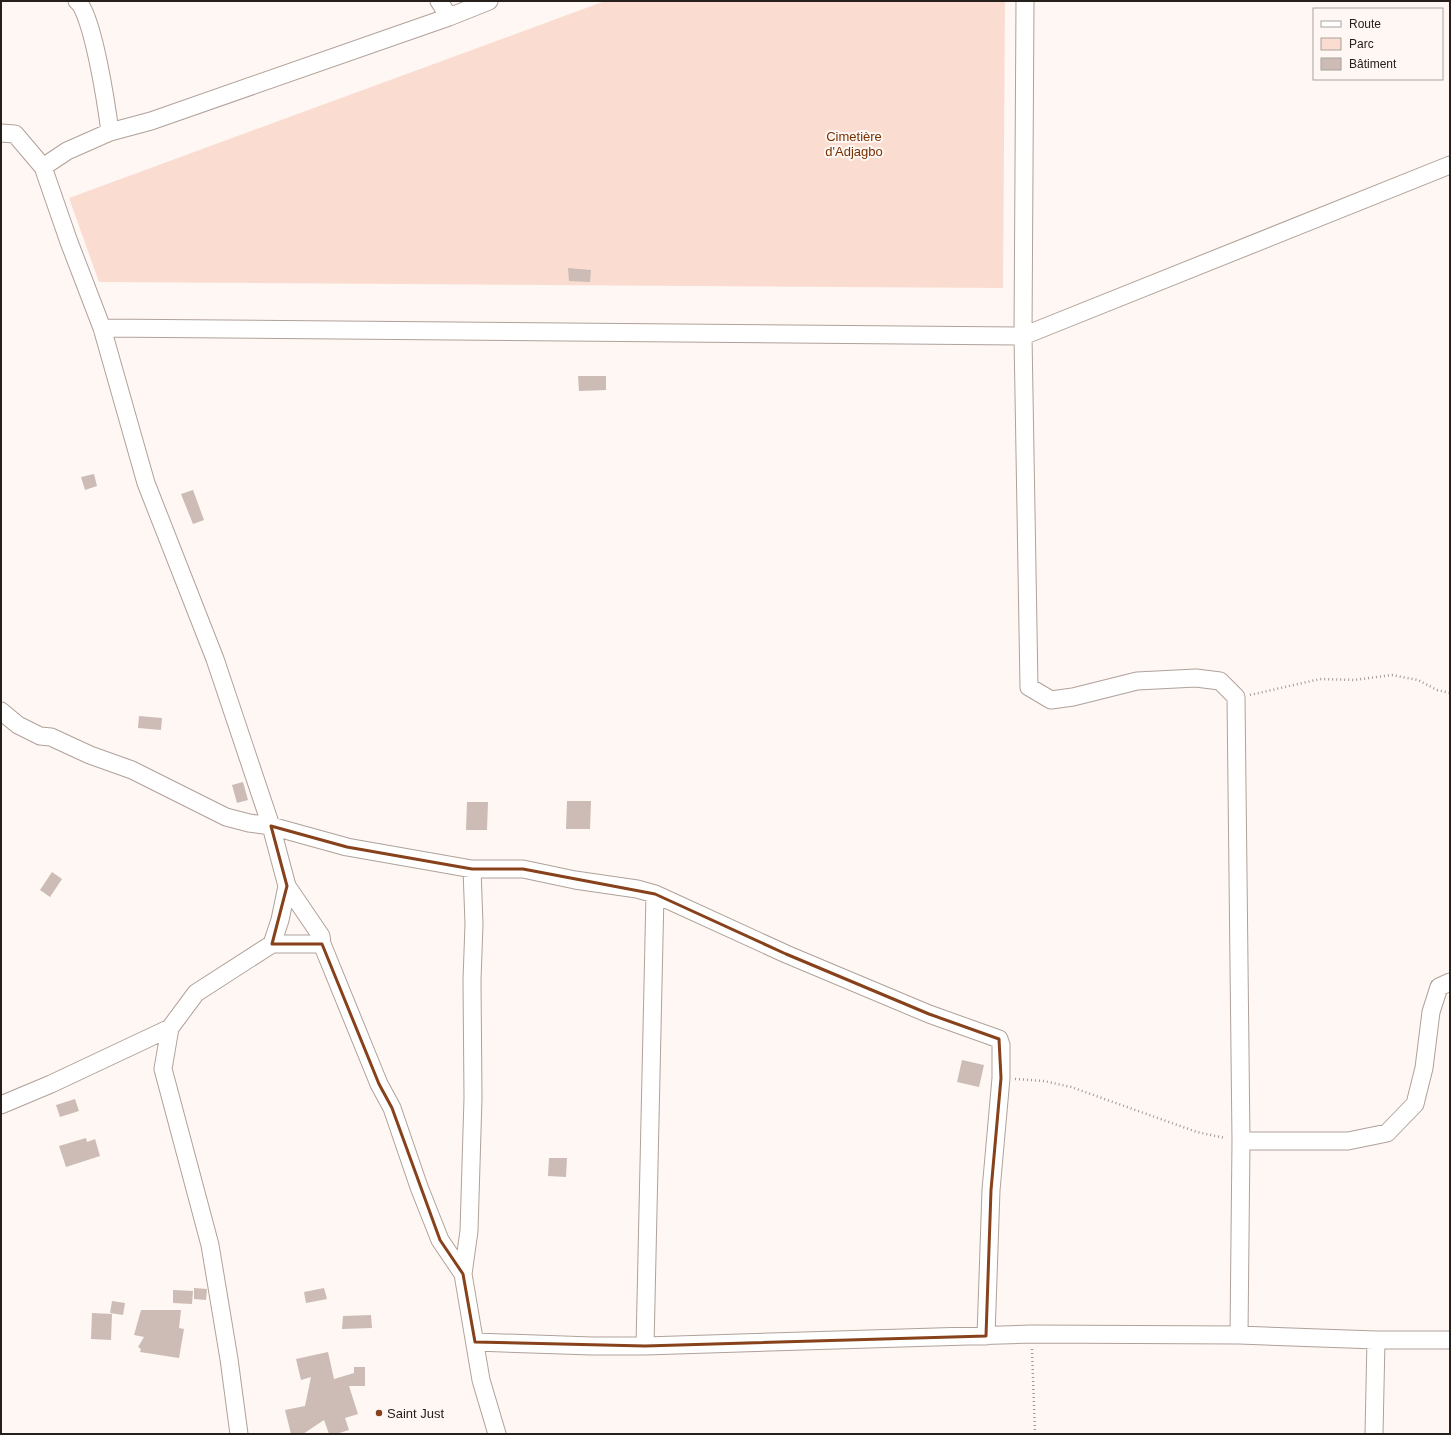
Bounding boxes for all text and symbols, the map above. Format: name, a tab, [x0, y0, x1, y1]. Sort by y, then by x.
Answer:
legend	[1313, 8, 1443, 80]
text: Route	[1349, 17, 1381, 31]
text: Parc	[1349, 37, 1374, 51]
text: Bâtiment	[1349, 57, 1397, 71]
park label: Cimetière d'Adjagbo	[825, 129, 883, 159]
place label: Saint Just	[387, 1406, 444, 1421]
marker: Saint Just	[374, 1408, 384, 1418]

